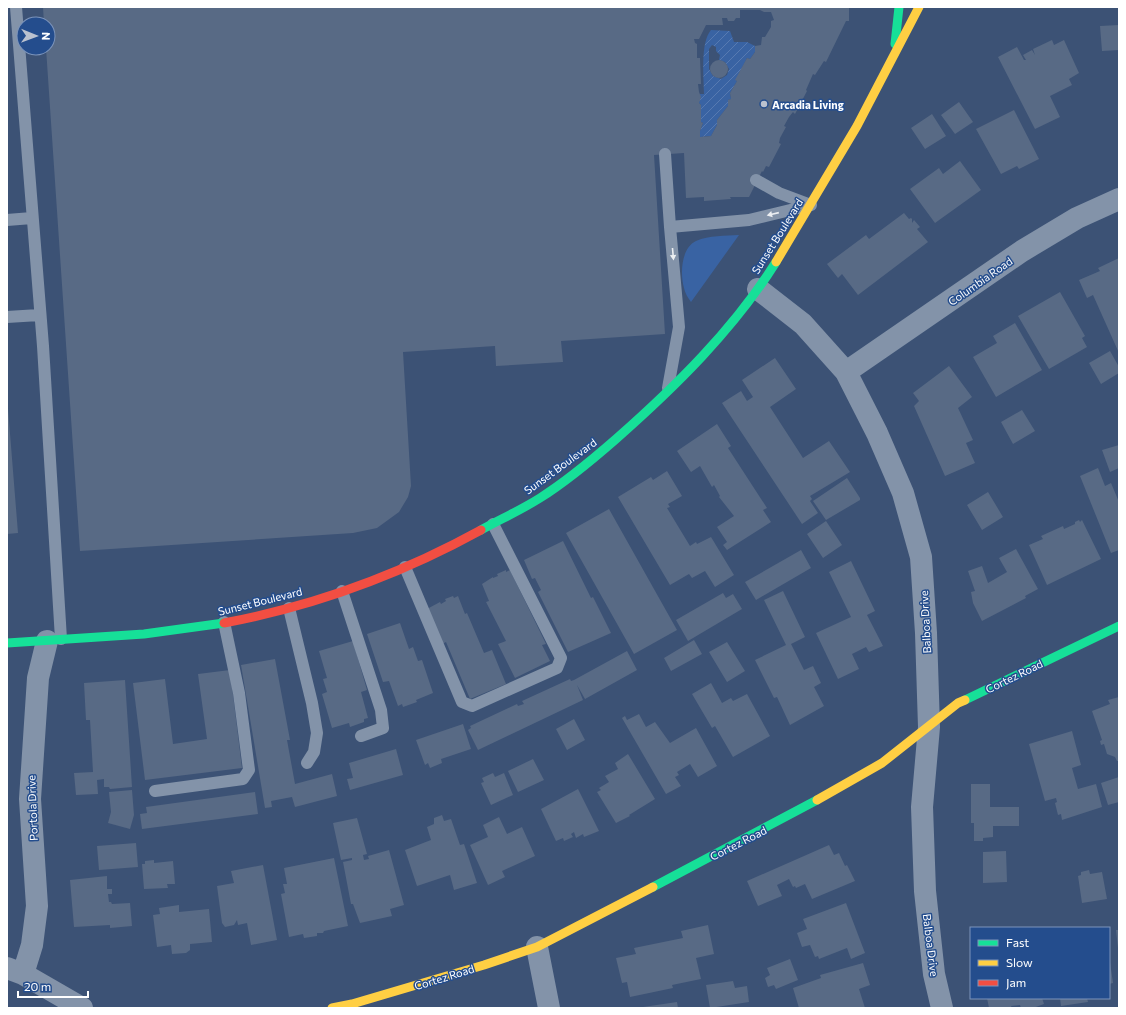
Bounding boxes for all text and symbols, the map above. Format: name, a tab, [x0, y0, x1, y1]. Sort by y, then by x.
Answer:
north arrow	[16, 16, 56, 56]
text: N	[40, 32, 53, 40]
place label: Arcadia Living	[772, 98, 844, 111]
marker: Arcadia Living	[759, 99, 769, 109]
street label: Sunset Boulevard	[749, 196, 805, 276]
one-way arrow	[766, 212, 779, 218]
one-way arrow	[669, 248, 676, 260]
street label: Columbia Road	[945, 254, 1015, 308]
street label: Sunset Boulevard	[521, 435, 599, 497]
street label: Sunset Boulevard	[217, 584, 303, 618]
street label: Balboa Drive	[917, 590, 933, 654]
street label: Cortez Road	[983, 657, 1045, 695]
street label: Portola Drive	[24, 775, 40, 841]
street label: Cortez Road	[707, 823, 769, 863]
street label: Balboa Drive	[921, 913, 941, 977]
legend	[970, 927, 1110, 999]
text: Fast	[1006, 935, 1029, 949]
text: Slow	[1006, 955, 1033, 969]
street label: Cortez Road	[412, 962, 476, 992]
scale bar	[18, 973, 88, 999]
text: Jam	[1006, 975, 1026, 990]
text: 20 m	[24, 979, 51, 993]

